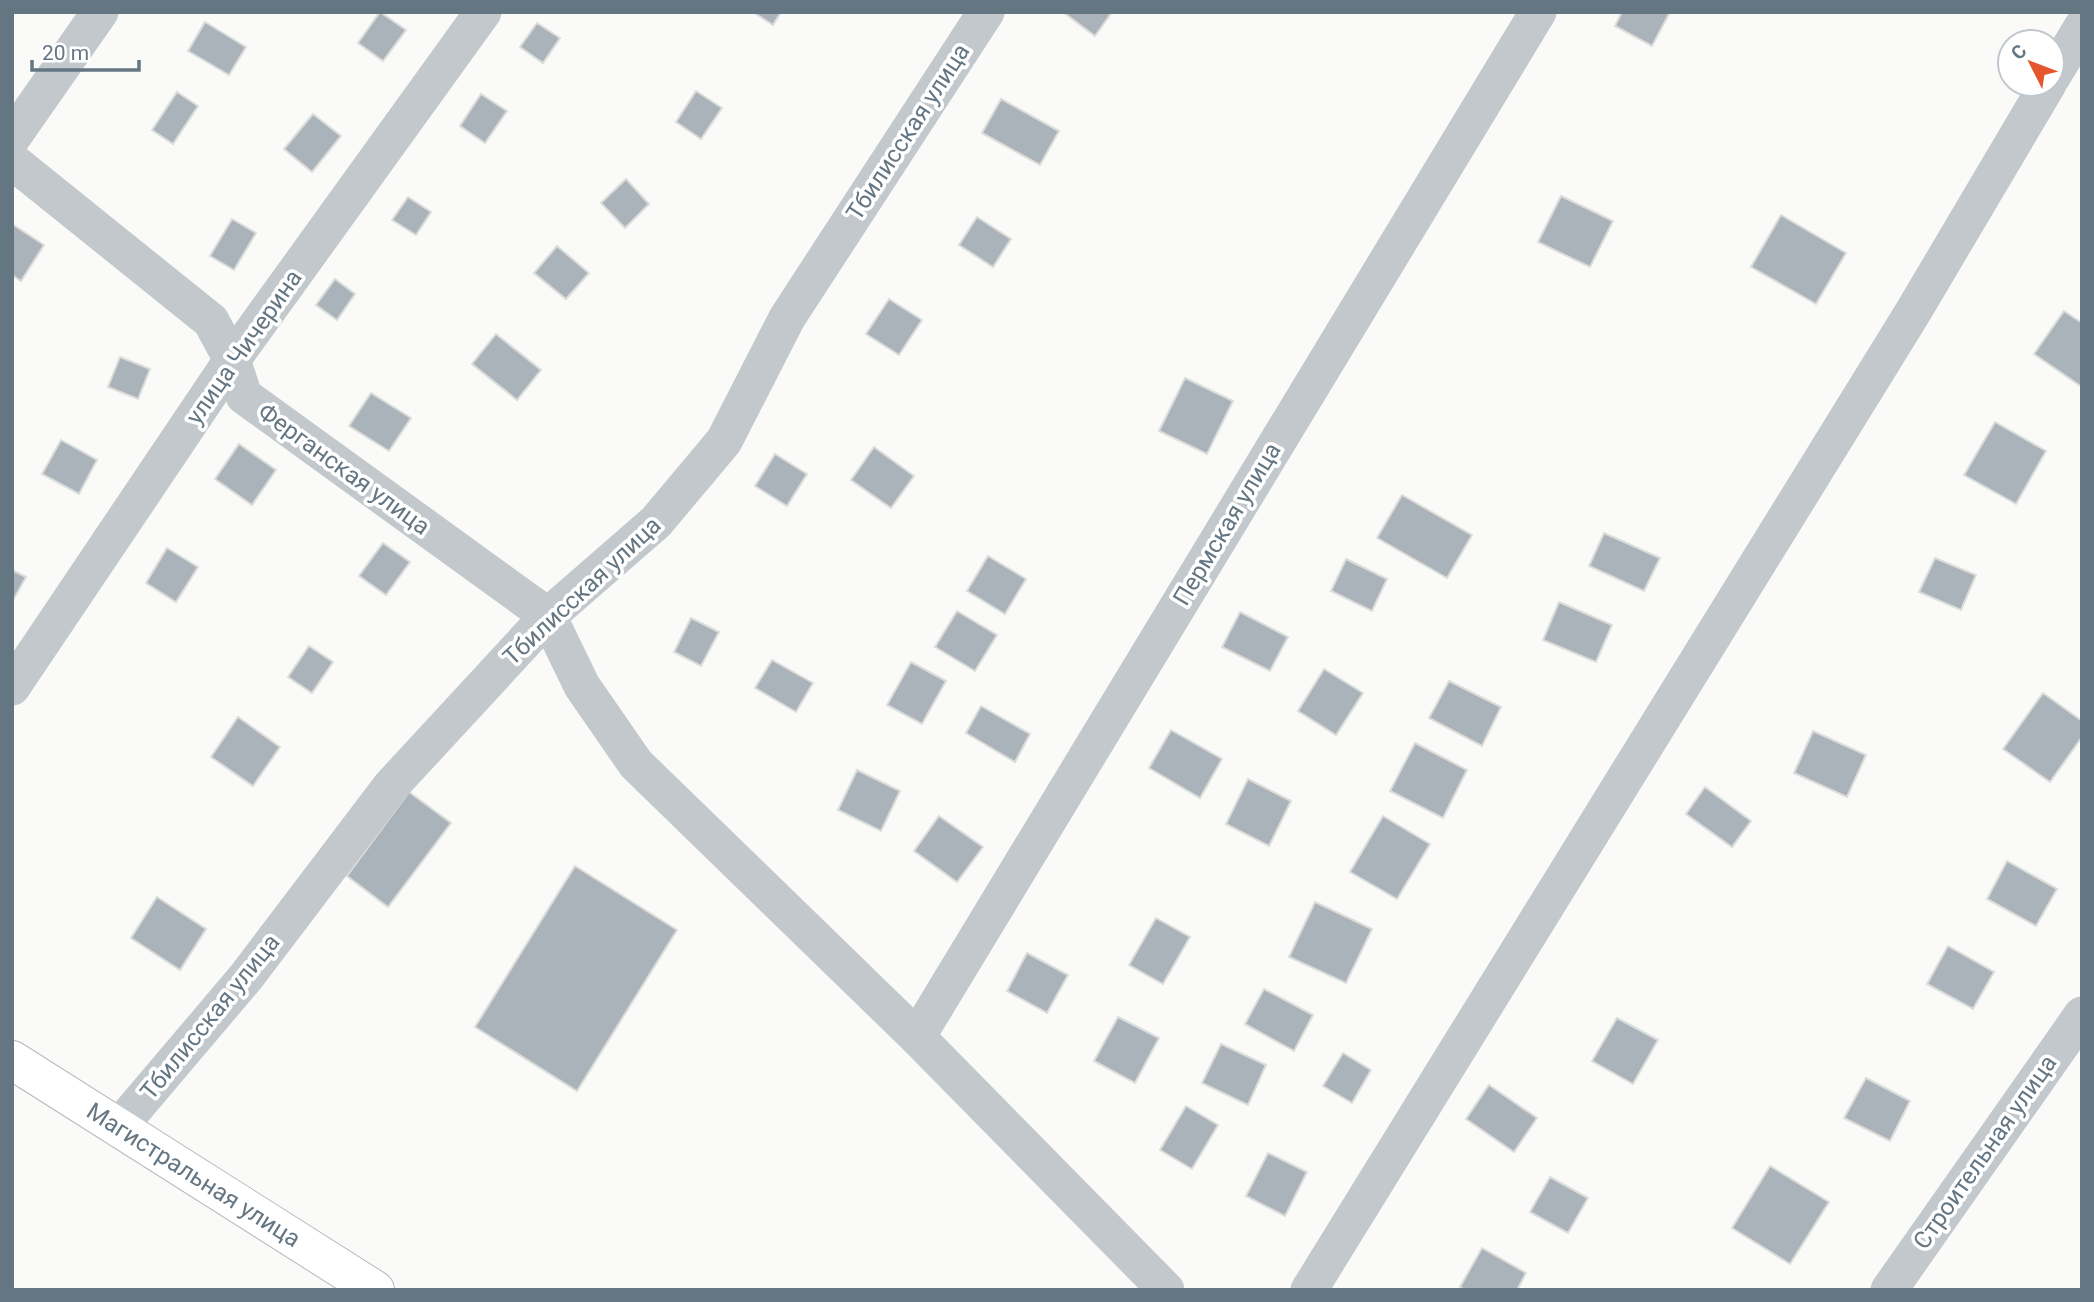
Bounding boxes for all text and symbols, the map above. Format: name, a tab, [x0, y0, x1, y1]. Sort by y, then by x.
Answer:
scale bar	[32, 28, 138, 72]
north arrow	[1996, 28, 2066, 98]
street label: Тбилисская улица	[840, 38, 976, 226]
text: С	[2006, 40, 2031, 64]
text: 20 m	[42, 41, 89, 65]
street label: улица Чичерина	[180, 264, 308, 430]
street label: Ферганская улица	[253, 397, 435, 541]
street label: Пермская улица	[1167, 438, 1287, 610]
street label: Тбилисская улица	[498, 511, 666, 671]
street label: Тбилисская улица	[135, 929, 285, 1105]
street label: Строительная улица	[1907, 1050, 2063, 1254]
street label: Магистральная улица	[82, 1097, 306, 1253]

